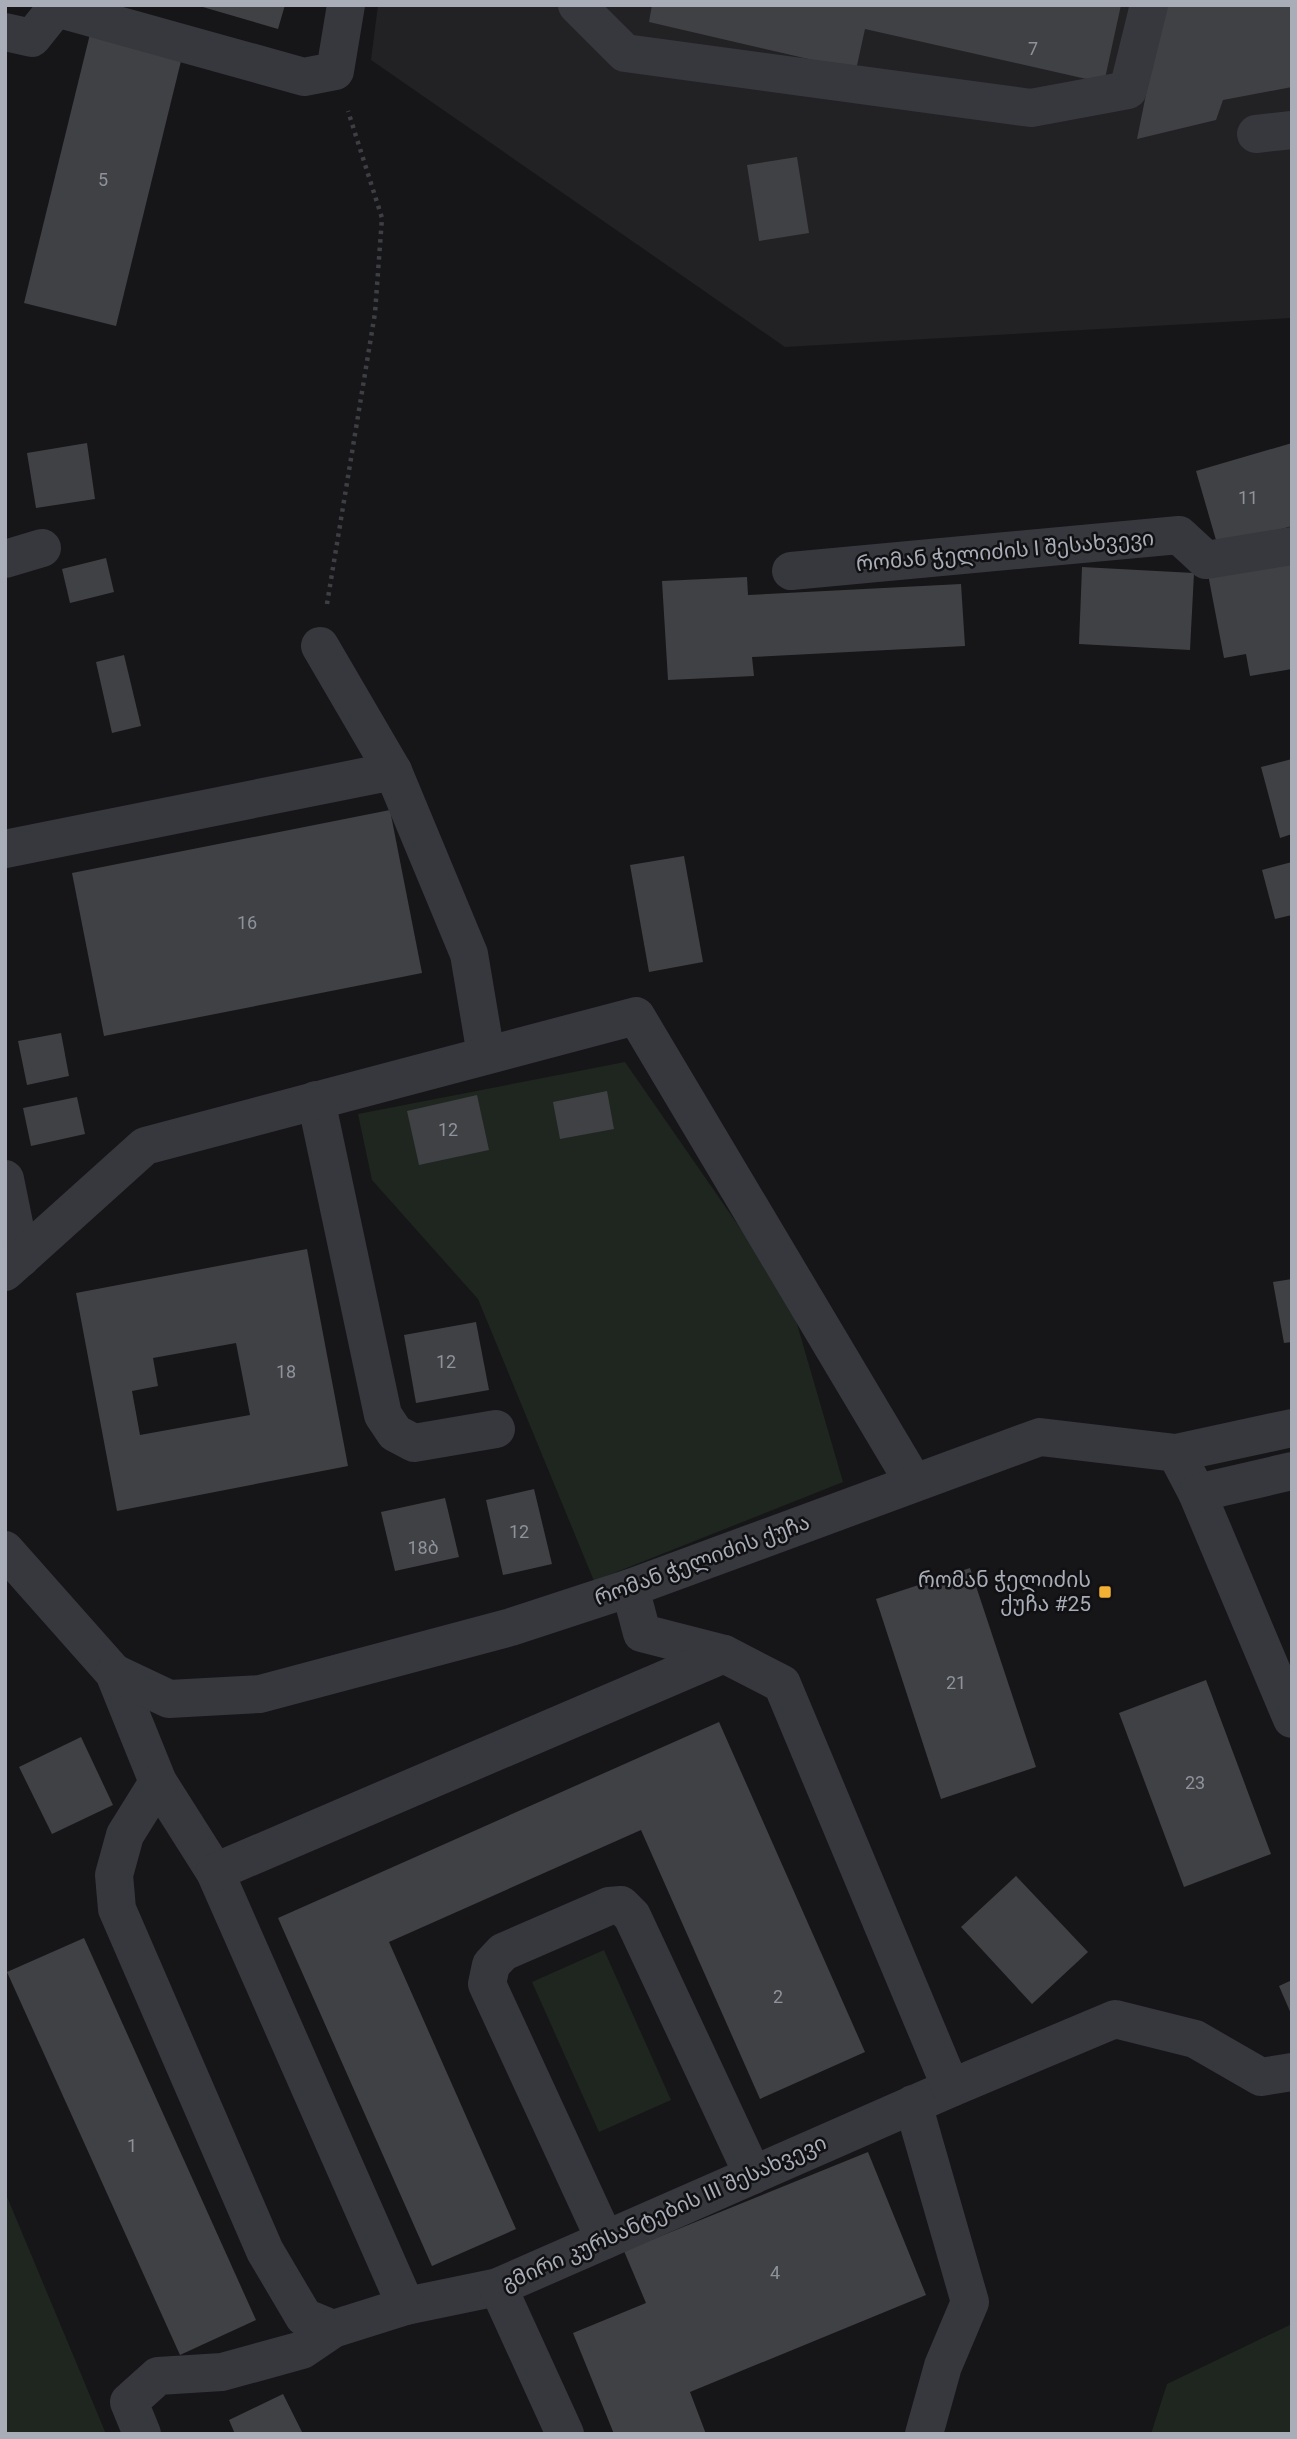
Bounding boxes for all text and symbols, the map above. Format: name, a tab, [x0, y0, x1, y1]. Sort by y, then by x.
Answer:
house number: 7	[1028, 38, 1038, 59]
house number: 5	[98, 169, 108, 190]
house number: 11	[1238, 487, 1258, 508]
street label: რომან ჭელიძის I შესახვევი	[855, 526, 1155, 577]
house number: 16	[237, 912, 257, 933]
house number: 12	[438, 1119, 458, 1140]
house number: 12	[436, 1351, 456, 1372]
house number: 18	[276, 1361, 296, 1382]
street label: რომან ჭელიძის ქუჩა	[591, 1510, 813, 1611]
house number: 12	[509, 1521, 529, 1542]
house number: 18ბ	[407, 1537, 439, 1558]
place label: რომან ჭელიძის ქუჩა #25	[918, 1568, 1091, 1616]
marker: რომან ჭელიძის ქუჩა #25	[1097, 1584, 1113, 1600]
house number: 21	[946, 1672, 966, 1693]
house number: 23	[1185, 1772, 1205, 1793]
house number: 2	[773, 1986, 783, 2007]
street label: გმირი კურსანტების III შესახვევი	[498, 2130, 830, 2296]
house number: 1	[127, 2135, 137, 2156]
house number: 4	[770, 2262, 780, 2283]

